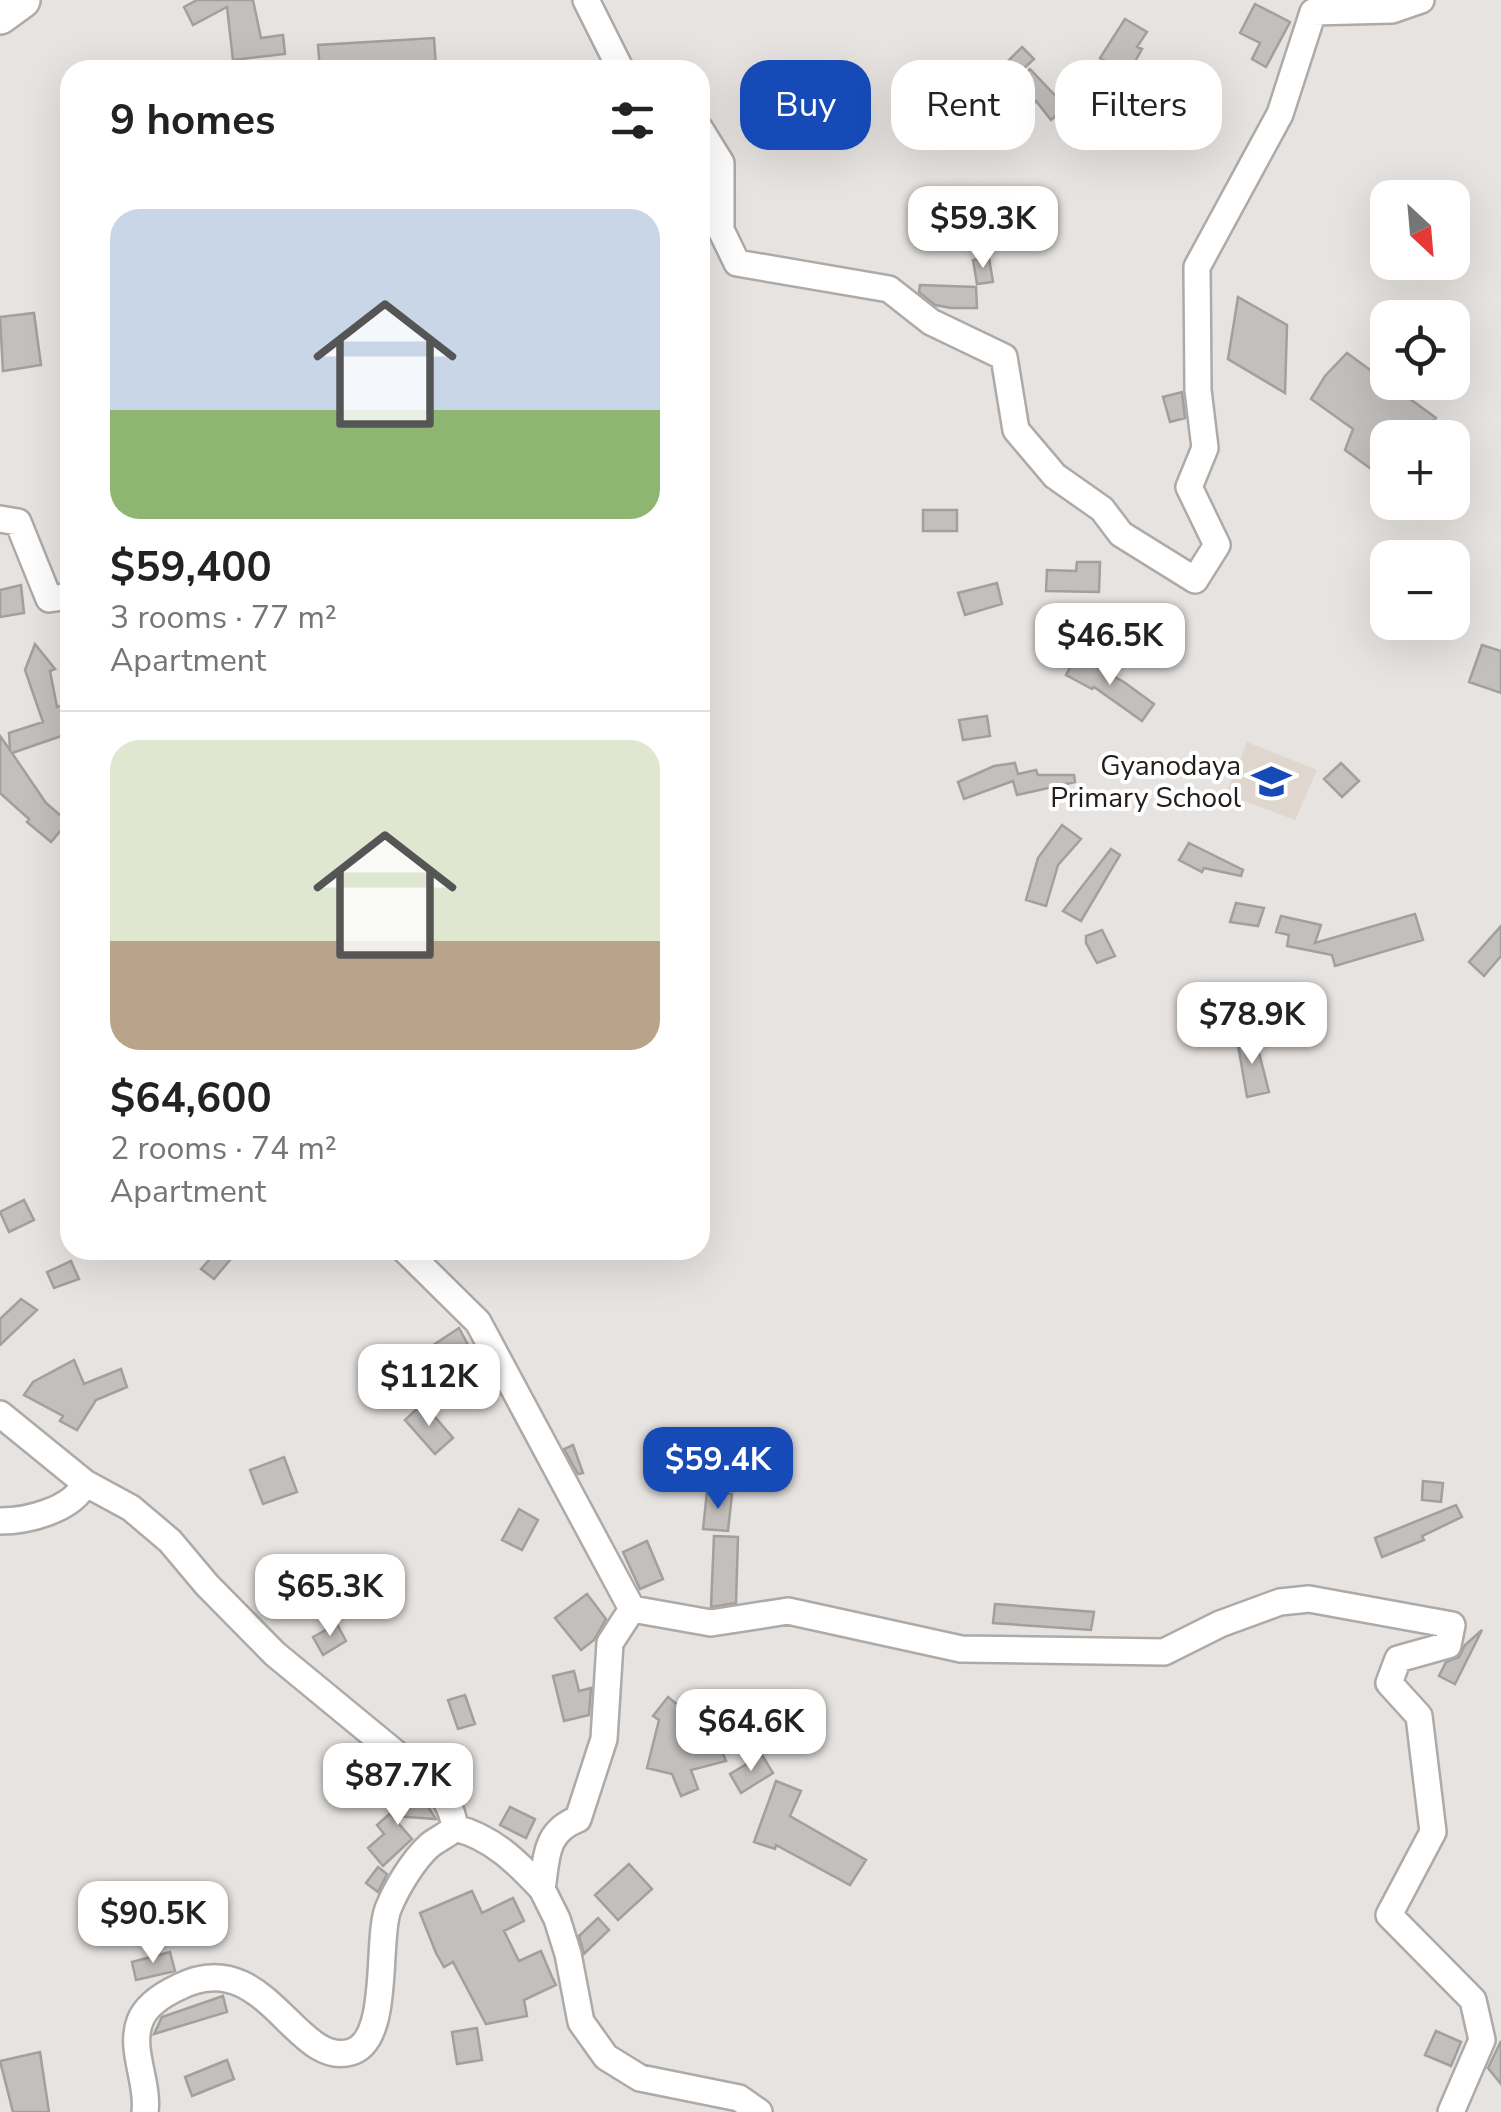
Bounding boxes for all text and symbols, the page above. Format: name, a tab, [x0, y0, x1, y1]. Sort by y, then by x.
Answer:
chip: Buy	[740, 60, 871, 150]
chip: Rent	[891, 60, 1035, 150]
chip: Filters	[1055, 60, 1222, 150]
text: 9 homes	[110, 92, 275, 149]
icon: filters	[605, 93, 660, 148]
north arrow	[1370, 180, 1470, 280]
map controls	[1370, 180, 1470, 640]
pin: $59.3K	[902, 186, 1064, 271]
text: $59.3K	[930, 197, 1036, 240]
icon: home	[295, 274, 475, 454]
button: locate	[1370, 300, 1470, 400]
button: +	[1370, 420, 1470, 520]
text: $59,400	[110, 539, 272, 596]
button: −	[1370, 540, 1470, 640]
text: 3 rooms · 77 m²	[110, 596, 337, 639]
pin: $46.5K	[1029, 603, 1191, 688]
text: $46.5K	[1057, 614, 1163, 657]
text: Apartment	[110, 639, 266, 682]
place label: Gyanodaya Primary School	[1050, 747, 1242, 817]
school or university icon: Gyanodaya Primary School	[1250, 761, 1292, 803]
icon: home	[295, 805, 475, 985]
pin: $78.9K	[1171, 982, 1333, 1067]
text: $78.9K	[1199, 993, 1305, 1036]
text: $64,600	[110, 1070, 272, 1127]
text: 2 rooms · 74 m²	[110, 1127, 337, 1170]
text: Apartment	[110, 1170, 266, 1213]
pin: $112K	[359, 1344, 499, 1429]
text: $112K	[380, 1355, 478, 1398]
pin: $59.4K	[637, 1427, 799, 1512]
text: $59.4K	[665, 1438, 771, 1481]
pin: $65.3K	[249, 1554, 411, 1639]
text: $65.3K	[277, 1565, 383, 1608]
pin: $64.6K	[670, 1689, 832, 1774]
text: $64.6K	[698, 1700, 804, 1743]
pin: $87.7K	[317, 1743, 479, 1828]
text: $87.7K	[345, 1754, 451, 1797]
pin: $90.5K	[72, 1881, 234, 1966]
text: $90.5K	[100, 1892, 206, 1935]

